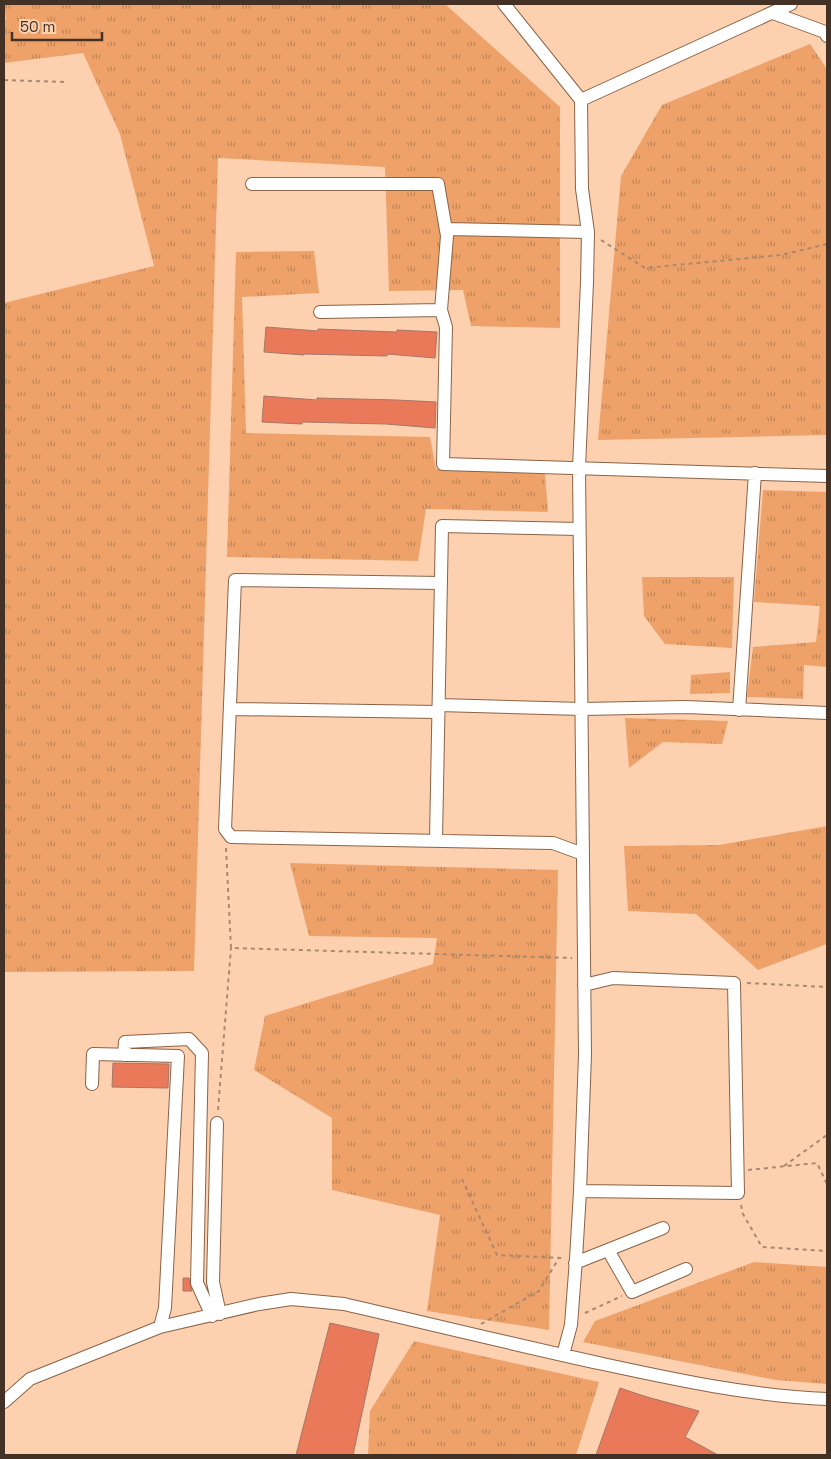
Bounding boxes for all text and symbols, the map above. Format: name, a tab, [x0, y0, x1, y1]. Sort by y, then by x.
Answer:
scale bar	[12, 10, 102, 42]
text: 50 m	[20, 17, 55, 36]

